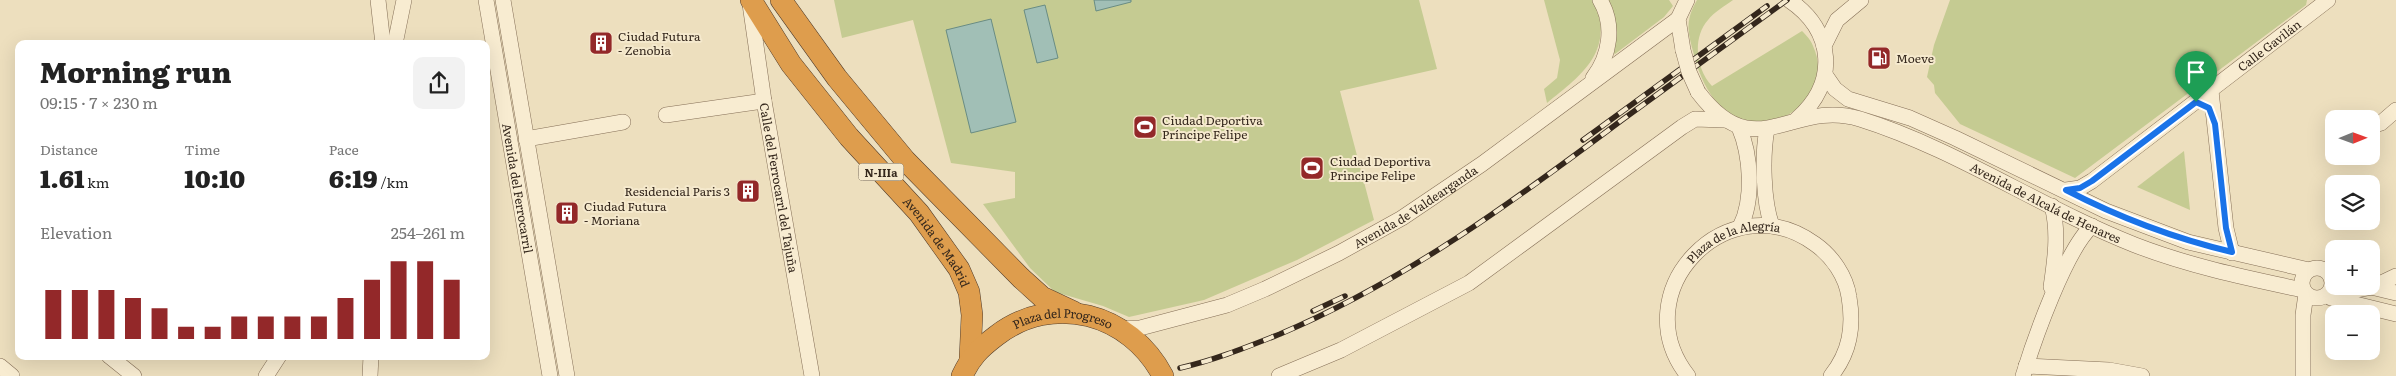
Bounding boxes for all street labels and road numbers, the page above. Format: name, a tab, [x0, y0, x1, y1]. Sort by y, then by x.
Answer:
street label: Calle Gavilán	[2233, 15, 2305, 76]
street label: Calle del Ferrocarrl del Tajuña	[755, 101, 803, 274]
street label: Avenida del Ferrocarril	[498, 122, 538, 255]
street label: Avenida de Alcalá de Henares	[1967, 158, 2124, 248]
street label: Avenida de Valdearganda	[1350, 160, 1481, 252]
road number: N-IIIa	[858, 163, 904, 180]
street label: Avenida de Madrid	[899, 192, 975, 290]
street label: Plaza de la Alegría	[1682, 216, 1783, 267]
street label: Plaza del Progreso	[1009, 304, 1116, 333]

